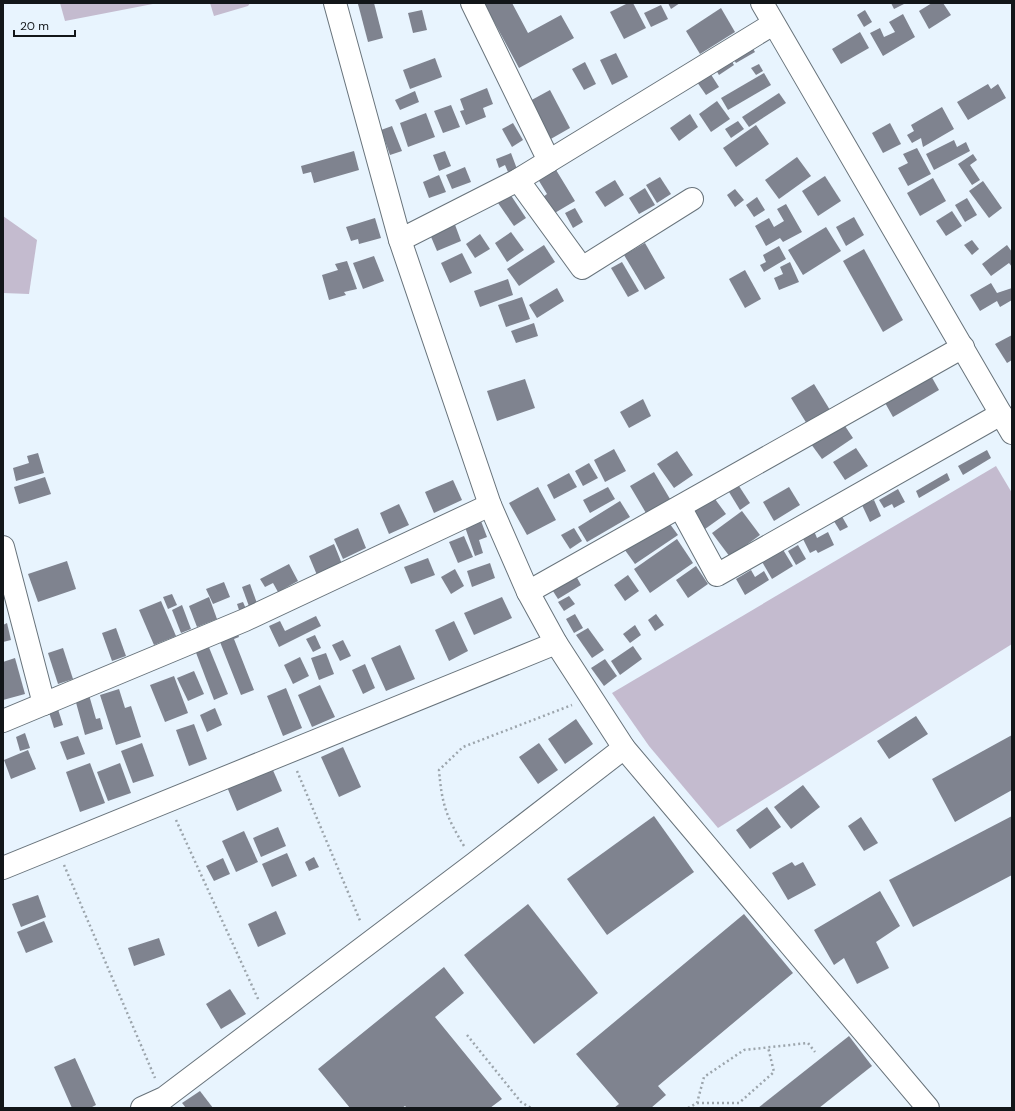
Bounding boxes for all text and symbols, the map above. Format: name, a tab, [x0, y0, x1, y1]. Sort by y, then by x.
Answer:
scale bar	[14, 12, 75, 38]
text: 20 m	[20, 18, 49, 34]

